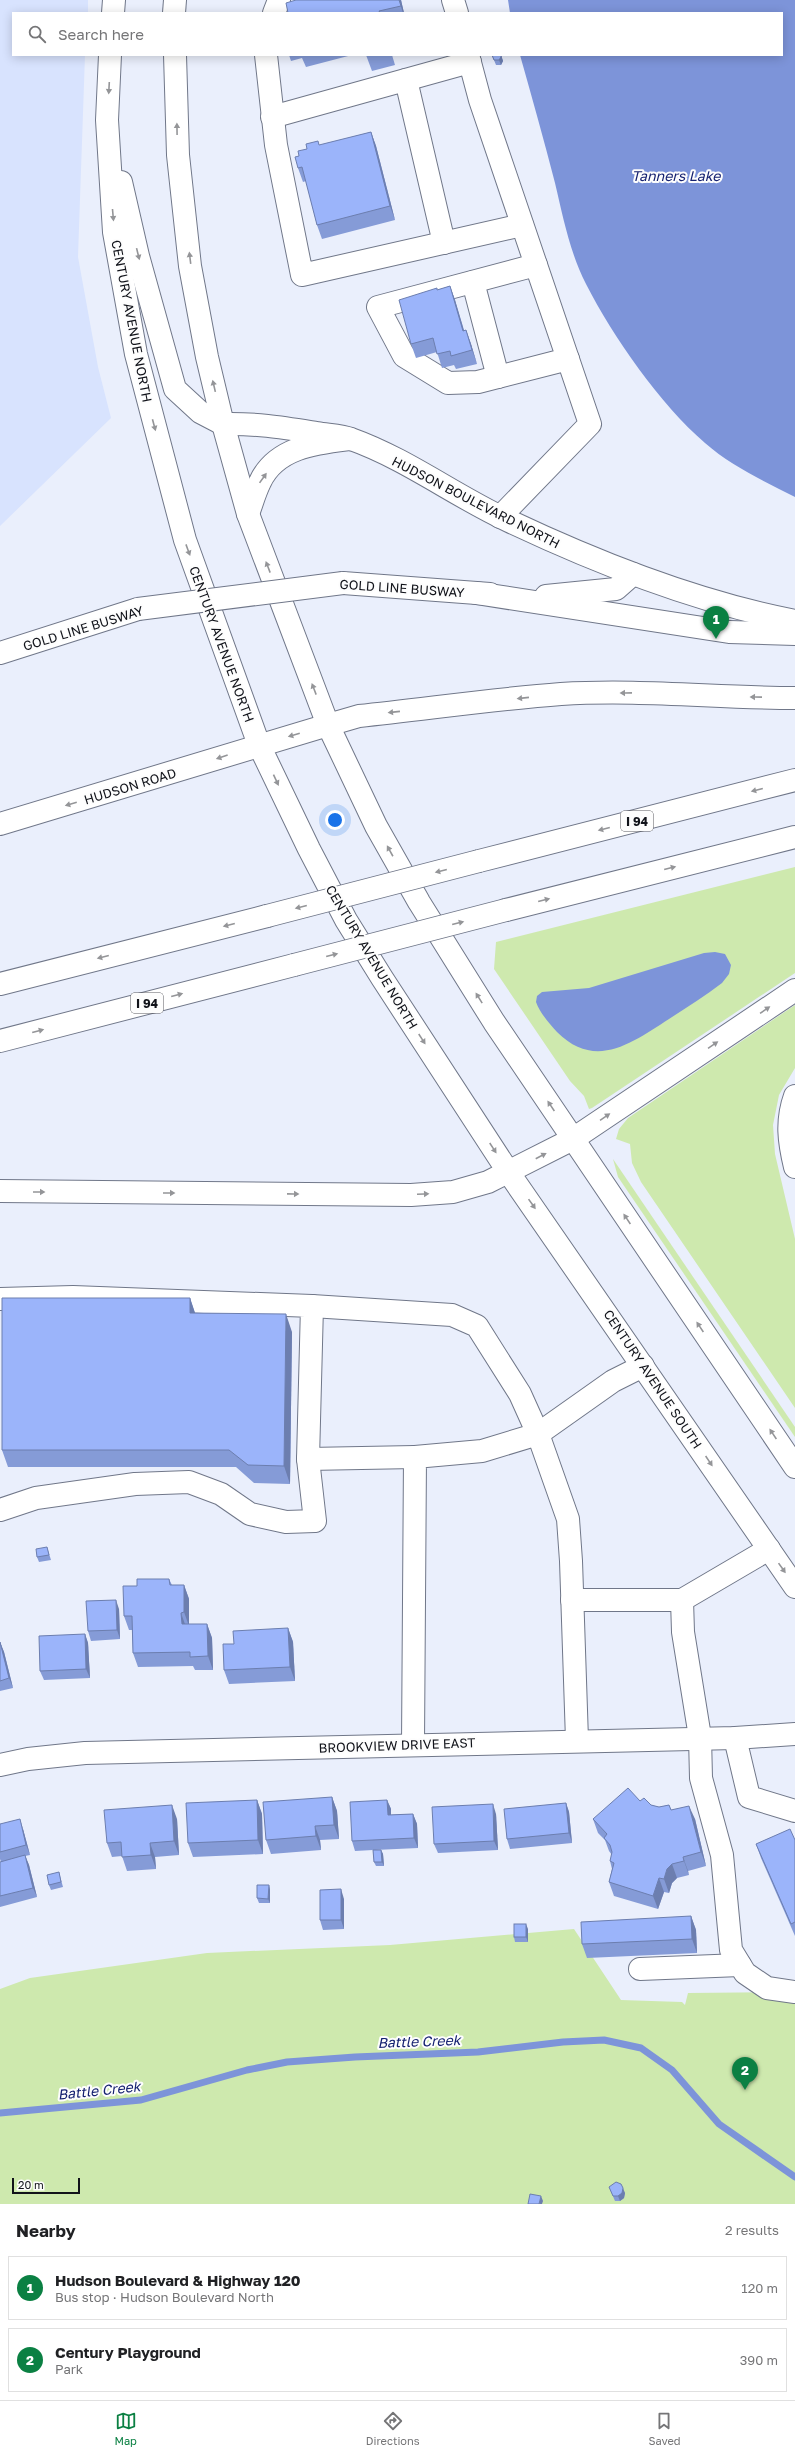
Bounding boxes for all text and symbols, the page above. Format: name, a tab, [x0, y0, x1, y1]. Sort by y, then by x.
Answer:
search box	[12, 12, 783, 56]
icon: search	[26, 23, 48, 45]
text: Search here	[58, 25, 144, 43]
one-way arrow	[106, 82, 112, 95]
one-way arrow	[174, 122, 180, 135]
water label: Tanners Lake	[632, 167, 721, 184]
one-way arrow	[110, 209, 116, 221]
street label: CENTURY AVENUE NORTH	[108, 238, 156, 404]
one-way arrow	[135, 248, 141, 260]
one-way arrow	[186, 252, 193, 264]
one-way arrow	[211, 380, 217, 392]
one-way arrow	[151, 419, 157, 431]
street label: HUDSON BOULEVARD NORTH	[389, 453, 563, 551]
one-way arrow	[259, 473, 267, 483]
one-way arrow	[186, 545, 192, 557]
one-way arrow	[264, 561, 270, 573]
street label: CENTURY AVENUE NORTH	[186, 564, 258, 724]
street label: GOLD LINE BUSWAY	[339, 576, 466, 600]
street label: GOLD LINE BUSWAY	[21, 602, 146, 654]
pin: 1	[703, 606, 729, 639]
one-way arrow	[311, 682, 317, 694]
one-way arrow	[619, 690, 632, 696]
one-way arrow	[750, 694, 762, 701]
one-way arrow	[517, 695, 529, 702]
one-way arrow	[388, 709, 400, 716]
one-way arrow	[287, 732, 299, 738]
one-way arrow	[216, 754, 228, 760]
street label: HUDSON ROAD	[82, 764, 178, 808]
one-way arrow	[273, 774, 279, 785]
one-way arrow	[751, 787, 763, 793]
one-way arrow	[65, 801, 77, 807]
your location	[325, 810, 345, 830]
road number: I 94	[621, 811, 653, 831]
one-way arrow	[598, 826, 610, 832]
one-way arrow	[387, 845, 394, 857]
one-way arrow	[664, 865, 676, 871]
one-way arrow	[435, 868, 447, 874]
street label: CENTURY AVENUE NORTH	[323, 882, 421, 1032]
one-way arrow	[538, 897, 550, 903]
one-way arrow	[295, 904, 308, 910]
one-way arrow	[452, 919, 464, 925]
one-way arrow	[222, 922, 234, 928]
one-way arrow	[326, 952, 338, 958]
one-way arrow	[97, 955, 109, 961]
one-way arrow	[171, 992, 183, 998]
road number: I 94	[131, 993, 163, 1013]
one-way arrow	[475, 993, 483, 1003]
one-way arrow	[759, 1006, 770, 1014]
one-way arrow	[32, 1028, 44, 1034]
one-way arrow	[418, 1033, 425, 1045]
one-way arrow	[707, 1041, 719, 1048]
one-way arrow	[547, 1101, 555, 1112]
one-way arrow	[600, 1113, 610, 1121]
one-way arrow	[489, 1143, 497, 1153]
one-way arrow	[535, 1152, 547, 1159]
one-way arrow	[33, 1189, 46, 1195]
one-way arrow	[163, 1190, 176, 1196]
one-way arrow	[287, 1191, 300, 1197]
one-way arrow	[417, 1191, 429, 1198]
one-way arrow	[528, 1199, 536, 1209]
one-way arrow	[623, 1214, 631, 1224]
street label: CENTURY AVENUE SOUTH	[600, 1306, 706, 1452]
one-way arrow	[696, 1322, 704, 1332]
one-way arrow	[769, 1429, 777, 1440]
one-way arrow	[705, 1456, 713, 1466]
one-way arrow	[778, 1563, 786, 1574]
street label: BROOKVIEW DRIVE EAST	[318, 1734, 476, 1756]
water label: Battle Creek	[377, 2031, 463, 2051]
pin: 2	[732, 2057, 758, 2090]
water label: Battle Creek	[57, 2077, 143, 2103]
scale bar	[12, 2176, 80, 2195]
text: 20 m	[18, 2178, 44, 2191]
text: Nearby	[16, 2220, 76, 2241]
text: 2 results	[725, 2222, 779, 2238]
text: Hudson Boulevard & Highway 120	[55, 2271, 301, 2289]
text: 1	[27, 2280, 33, 2296]
text: 120 m	[741, 2280, 778, 2296]
text: Bus stop · Hudson Boulevard North	[55, 2289, 274, 2305]
text: Century Playground	[55, 2343, 201, 2361]
text: 2	[26, 2352, 34, 2368]
text: 390 m	[740, 2352, 778, 2368]
text: Park	[55, 2361, 83, 2377]
tab: Map	[114, 2410, 137, 2447]
tab: Directions	[366, 2410, 420, 2447]
tab: Saved	[648, 2410, 681, 2447]

